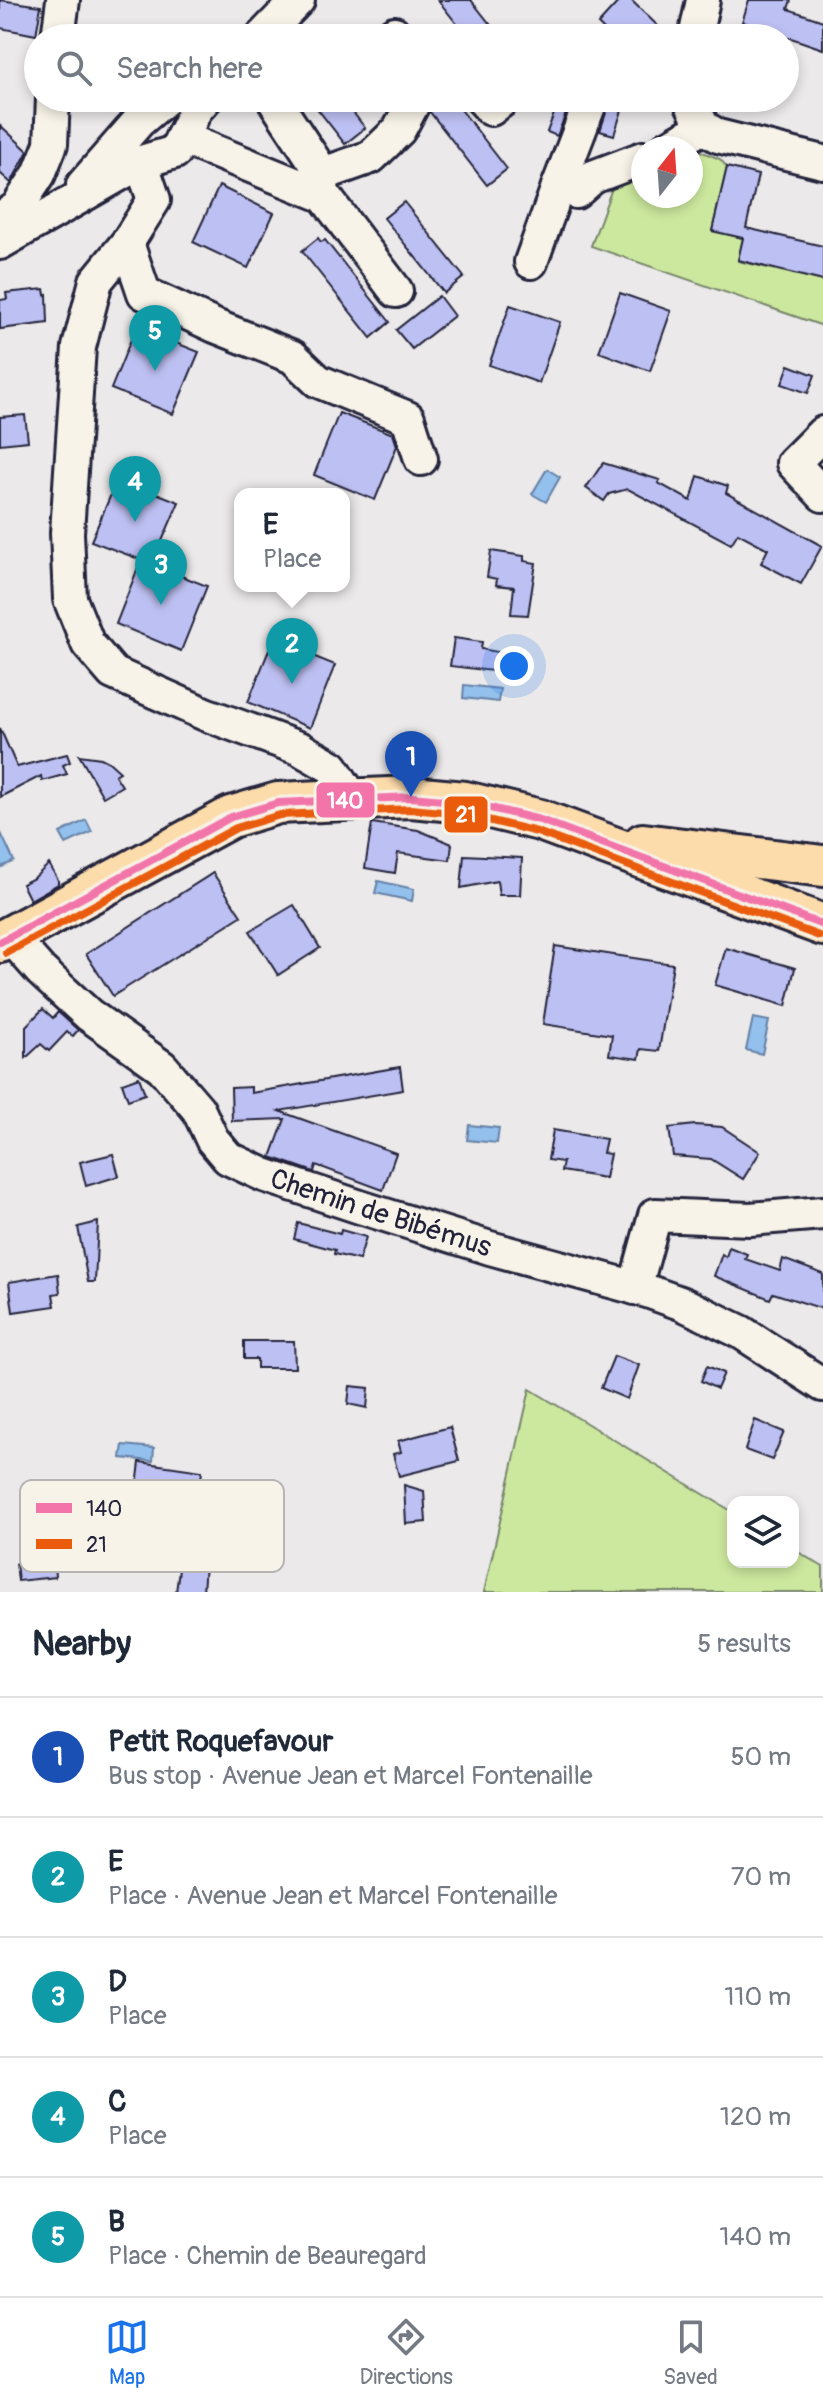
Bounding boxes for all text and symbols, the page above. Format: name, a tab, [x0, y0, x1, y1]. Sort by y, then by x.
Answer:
search box	[24, 24, 799, 112]
icon: search	[52, 46, 96, 90]
text: Search here	[116, 50, 263, 87]
north arrow	[631, 136, 703, 208]
pin: 5	[129, 305, 181, 371]
pin: 4	[109, 456, 161, 522]
popup	[234, 488, 350, 592]
text: E	[263, 506, 278, 543]
pin: 3	[135, 539, 187, 605]
text: Place	[263, 543, 321, 575]
pin: 2	[266, 618, 318, 684]
your location	[494, 646, 534, 686]
pin: 1	[385, 731, 437, 797]
line badge: 140	[315, 781, 376, 819]
text: 140	[327, 787, 363, 815]
line badge: 21	[443, 795, 489, 834]
text: 21	[456, 801, 476, 829]
street label: Chemin de Bibémus	[266, 1161, 496, 1265]
legend	[20, 1480, 284, 1572]
text: 140	[86, 1495, 122, 1523]
map controls	[727, 1496, 799, 1568]
button: layers	[727, 1496, 799, 1568]
text: 21	[86, 1531, 107, 1559]
text: Nearby	[32, 1623, 131, 1666]
text: 5 results	[697, 1628, 791, 1660]
text: Petit Roquefavour	[108, 1723, 333, 1760]
text: 1	[53, 1741, 63, 1773]
text: 50 m	[730, 1741, 791, 1773]
text: Bus stop · Avenue Jean et Marcel Fontenaille	[108, 1760, 593, 1792]
text: E	[108, 1843, 124, 1880]
text: 2	[51, 1861, 65, 1893]
text: 70 m	[731, 1861, 791, 1893]
text: Place · Avenue Jean et Marcel Fontenaille	[108, 1880, 558, 1912]
text: D	[108, 1963, 127, 2000]
text: 3	[51, 1981, 65, 2013]
text: 110 m	[724, 1981, 791, 2013]
text: Place	[108, 2000, 167, 2032]
text: C	[108, 2083, 127, 2120]
text: 4	[50, 2101, 66, 2133]
text: 120 m	[720, 2101, 791, 2133]
text: Place	[108, 2120, 167, 2152]
text: B	[108, 2203, 125, 2240]
text: 5	[51, 2221, 65, 2253]
text: 140 m	[719, 2221, 791, 2253]
text: Place · Chemin de Beauregard	[108, 2240, 427, 2272]
tab: Map	[105, 2315, 149, 2391]
tab: Directions	[360, 2315, 453, 2391]
tab: Saved	[663, 2315, 718, 2391]

